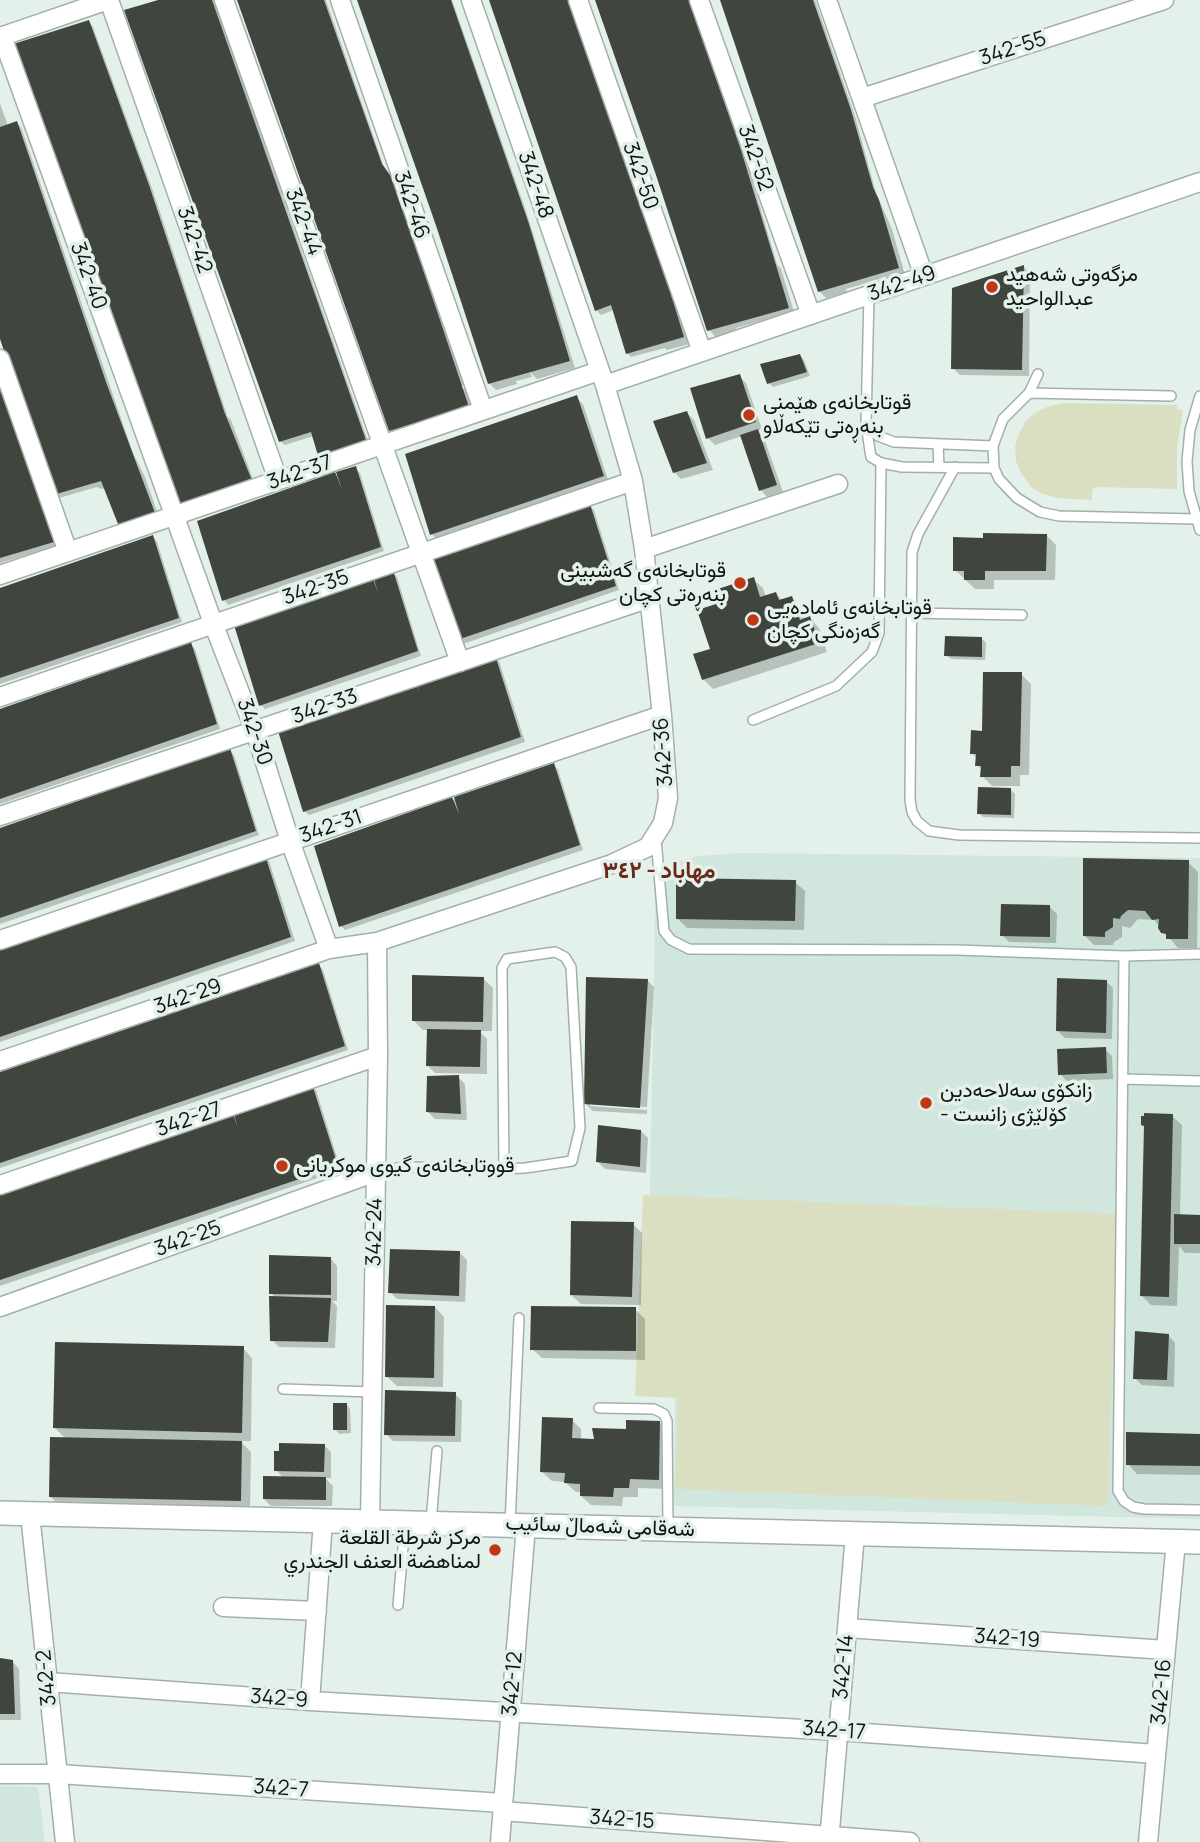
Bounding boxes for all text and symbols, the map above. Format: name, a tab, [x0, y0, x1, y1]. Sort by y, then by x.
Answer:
street label: 342-55	[976, 26, 1050, 72]
street label: 342-52	[732, 122, 778, 194]
street label: 342-50	[617, 139, 663, 213]
street label: 342-48	[512, 148, 558, 222]
street label: 342-46	[388, 168, 434, 242]
street label: 342-44	[279, 185, 327, 259]
street label: 342-42	[171, 203, 217, 277]
street label: 342-40	[64, 239, 112, 313]
street label: 342-49	[865, 261, 939, 307]
place label: مزگه‌وتی شه‌هید عبدالواحید	[1006, 262, 1138, 312]
marker: مزگه‌وتی شه‌هید عبدالواحید	[984, 279, 1000, 295]
place label: قوتابخانەی هێمنی بنەڕەتی تێکەڵاو	[763, 390, 911, 440]
marker: قوتابخانەی هێمنی بنەڕەتی تێکەڵاو	[741, 407, 757, 423]
street label: 342-37	[264, 450, 336, 496]
place label: قوتابخانەی گەشبینی بنەڕەتی کچان	[560, 558, 726, 608]
street label: 342-35	[280, 565, 352, 611]
marker: قوتابخانەی گەشبینی بنەڕەتی کچان	[732, 575, 748, 591]
place label: قوتابخانەی ئامادەیی گەزەنگی کچان	[767, 595, 932, 645]
marker: قوتابخانەی ئامادەیی گەزەنگی کچان	[745, 612, 761, 628]
street label: 342-33	[289, 684, 361, 730]
street label: 342-30	[231, 695, 277, 769]
street label: 342-36	[649, 716, 679, 788]
street label: 342-31	[296, 805, 366, 849]
district label: مهاباد - ٣٤٢	[602, 858, 716, 886]
street label: 342-29	[151, 974, 225, 1020]
place label: زانکۆی سەلاحەدین - کۆلێژی زانست	[940, 1078, 1092, 1128]
marker: زانکۆی سەلاحەدین - کۆلێژی زانست	[918, 1095, 934, 1111]
street label: 342-27	[153, 1097, 225, 1143]
place label: قووتابخانەی گيوی موكريانی	[296, 1153, 515, 1179]
marker: قووتابخانەی گيوی موكريانی	[274, 1158, 290, 1174]
street label: 342-24	[362, 1197, 388, 1267]
street label: 342-25	[151, 1215, 225, 1263]
street label: شەقامی شەماڵ سائیب	[505, 1511, 695, 1543]
place label: مركز شرطة القلعة لمناهضة العنف الجندري	[283, 1525, 481, 1575]
marker: مركز شرطة القلعة لمناهضة العنف الجندري	[487, 1542, 503, 1558]
street label: 342-19	[973, 1624, 1041, 1654]
street label: 342-14	[829, 1633, 859, 1701]
street label: 342-2	[32, 1648, 62, 1708]
street label: 342-12	[498, 1651, 528, 1717]
street label: 342-16	[1147, 1658, 1177, 1726]
street label: 342-9	[249, 1684, 309, 1714]
street label: 342-17	[801, 1716, 867, 1746]
street label: 342-7	[253, 1775, 309, 1803]
street label: 342-15	[589, 1805, 655, 1835]

